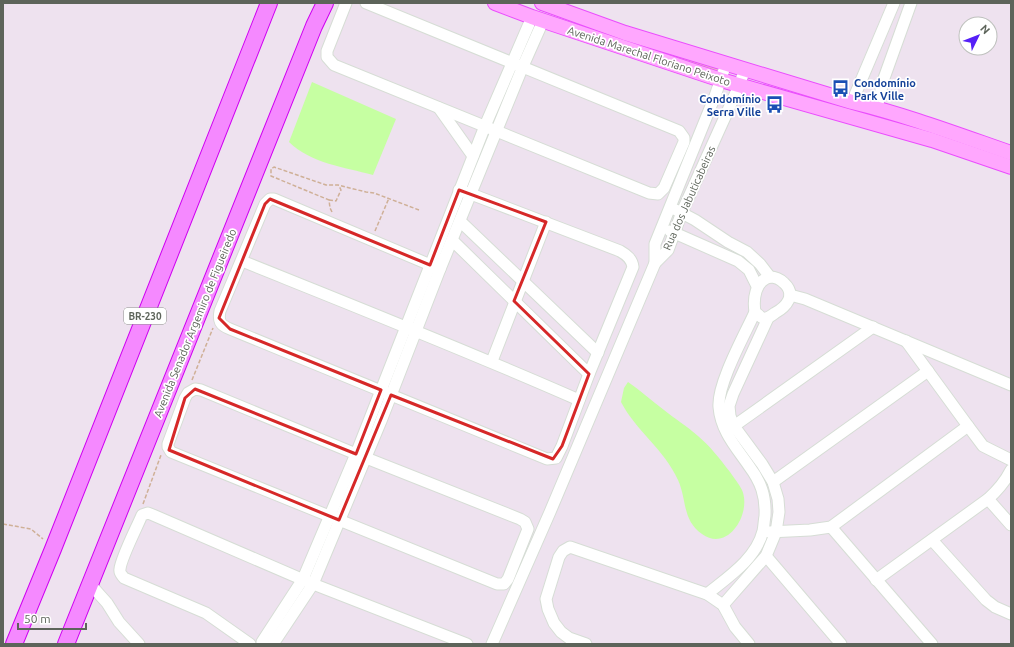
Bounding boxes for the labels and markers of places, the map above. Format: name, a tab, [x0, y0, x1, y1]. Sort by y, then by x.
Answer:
place label: Condomínio Park Ville	[854, 77, 916, 102]
bus stop icon: Condomínio Park Ville	[831, 79, 851, 99]
place label: Condomínio Serra Ville	[699, 93, 761, 118]
bus stop icon: Condomínio Serra Ville	[764, 95, 784, 115]

